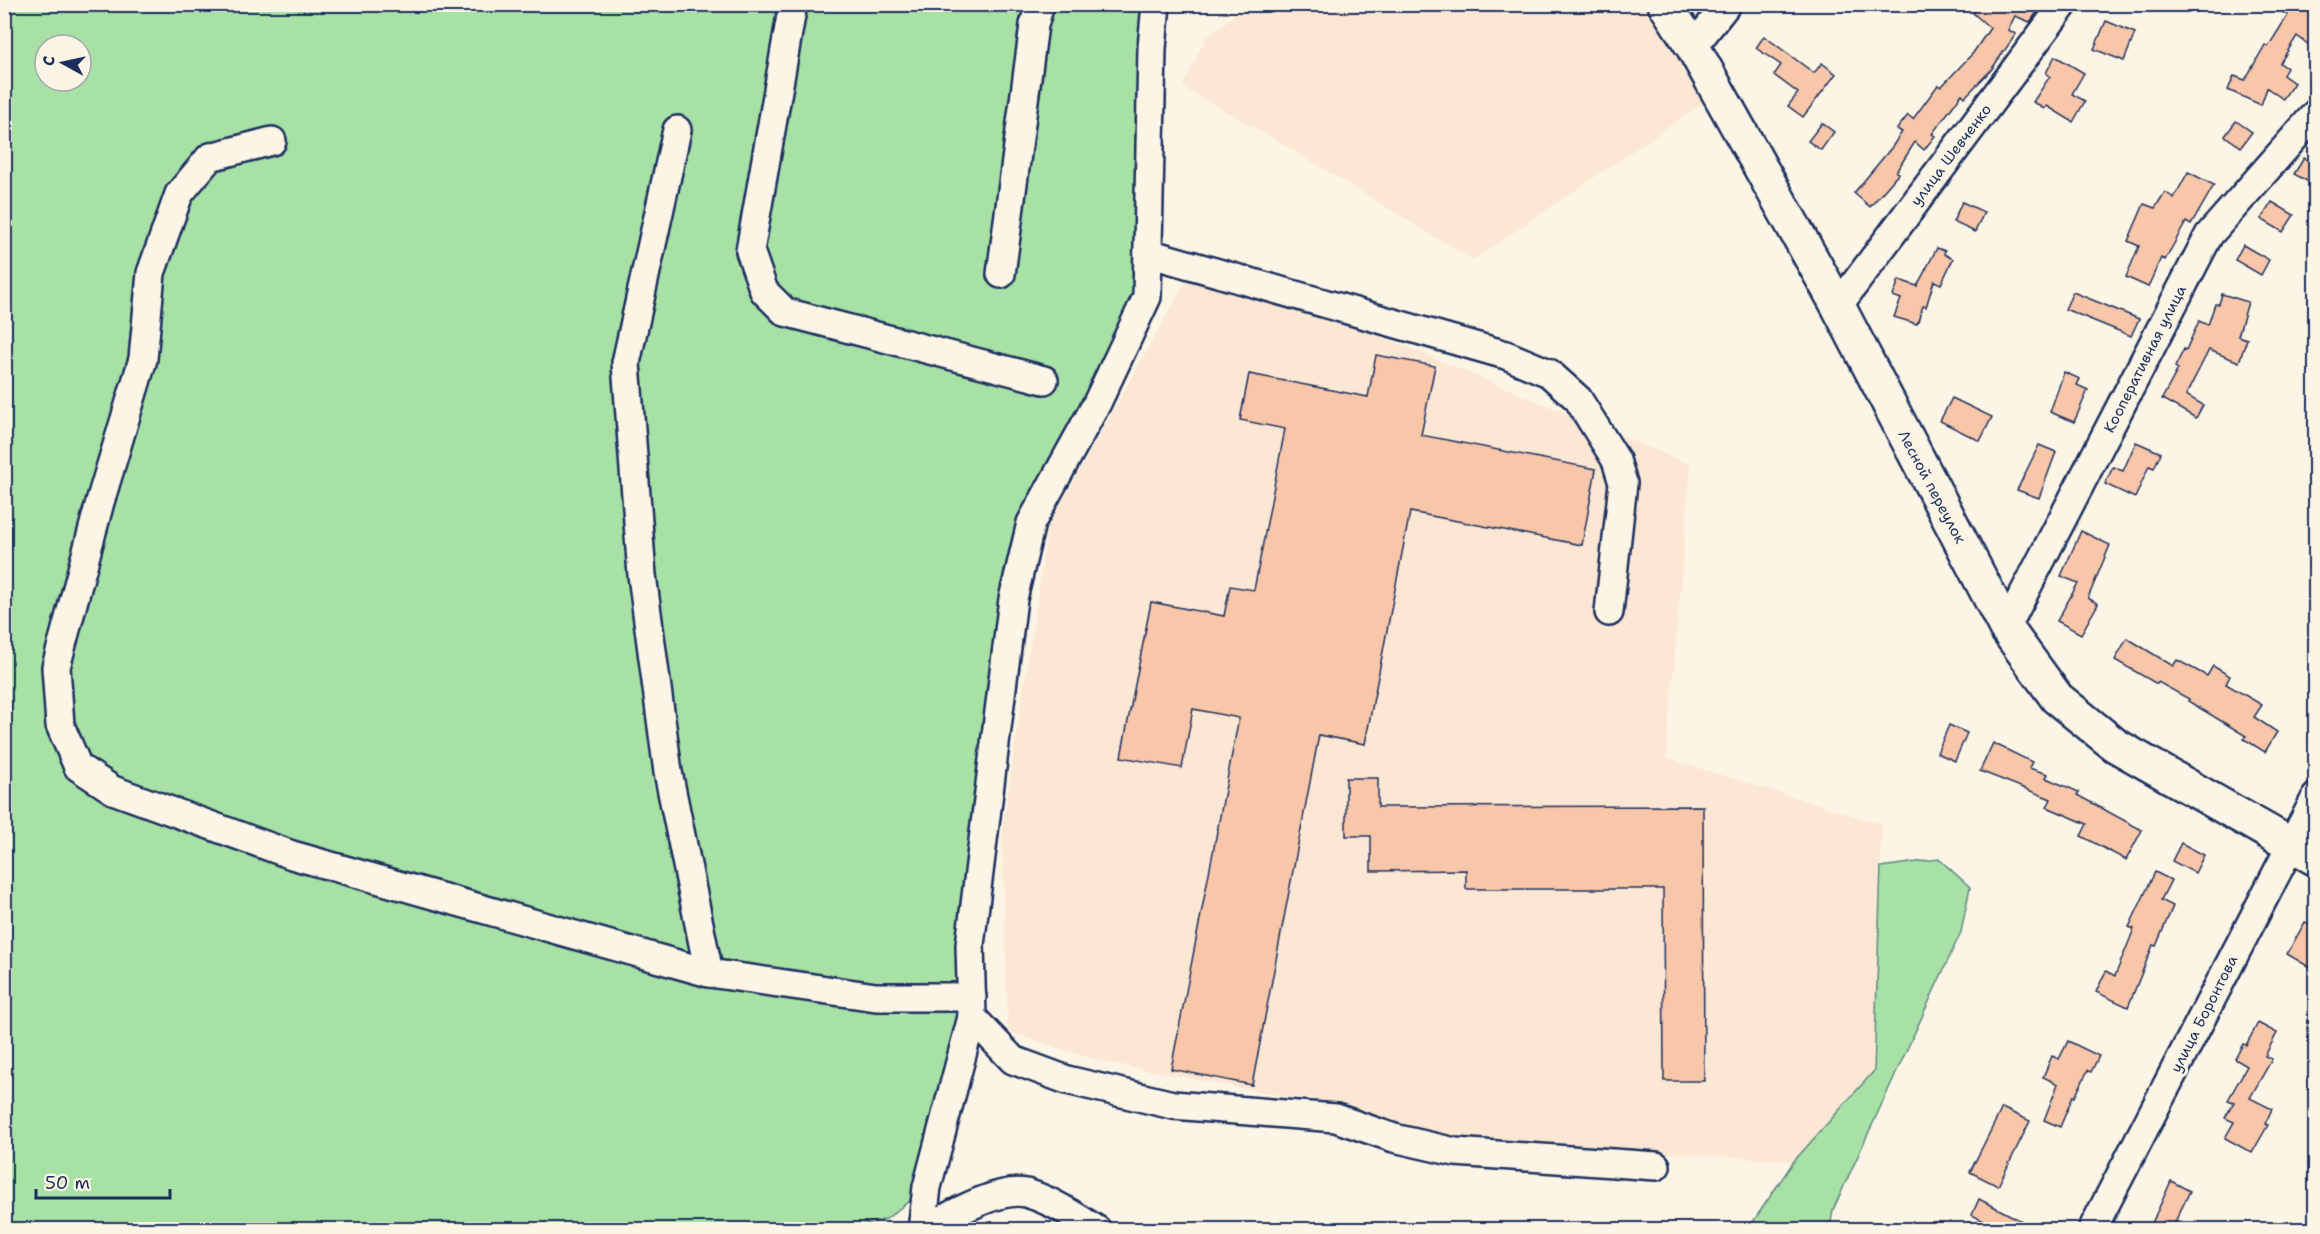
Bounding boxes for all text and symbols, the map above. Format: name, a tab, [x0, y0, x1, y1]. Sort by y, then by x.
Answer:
north arrow	[33, 33, 93, 93]
text: С	[38, 54, 60, 67]
street label: улица Шевченко	[1906, 100, 1996, 210]
street label: Кооперативная улица	[2099, 281, 2191, 436]
street label: Лесной переулок	[1894, 427, 1970, 547]
street label: улица Боронтова	[2166, 951, 2242, 1076]
scale bar	[36, 1162, 170, 1200]
text: 50 m	[45, 1171, 90, 1195]

